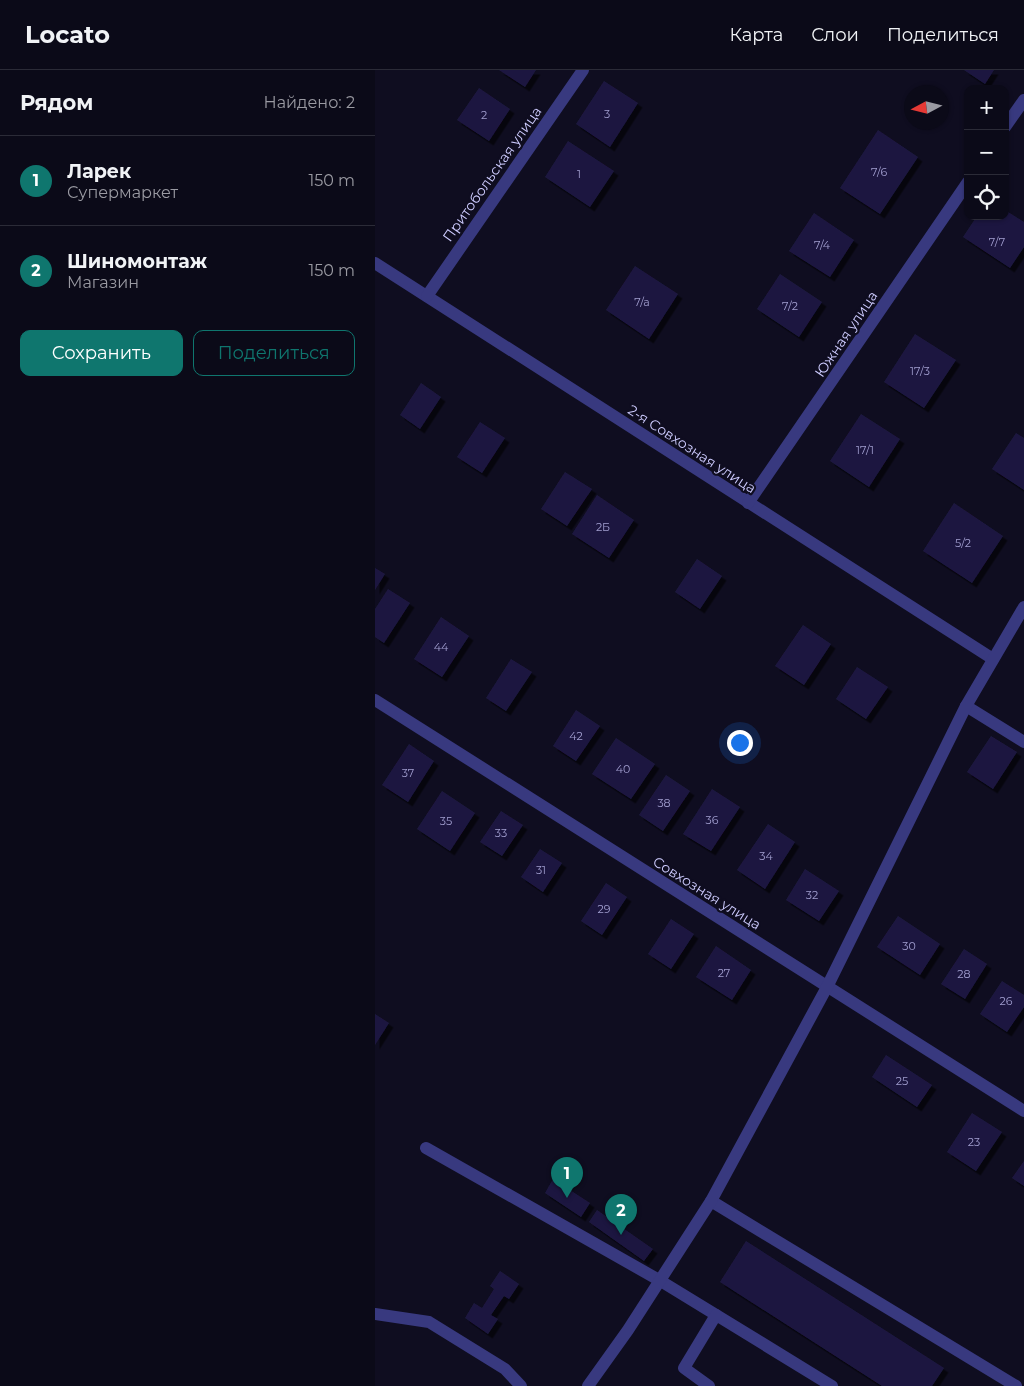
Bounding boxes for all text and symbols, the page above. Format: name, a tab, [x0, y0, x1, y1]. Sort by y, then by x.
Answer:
text: Locato	[25, 20, 110, 49]
text: Карта	[729, 24, 783, 46]
text: Слои	[811, 24, 859, 46]
text: Поделиться	[887, 24, 999, 46]
north arrow	[904, 85, 949, 130]
map controls	[964, 85, 1009, 220]
button: +	[964, 85, 1009, 130]
text: Рядом	[20, 90, 93, 115]
text: Найдено: 2	[264, 93, 355, 112]
street label: Притобольская улица	[439, 103, 545, 245]
house number: 3	[604, 107, 610, 121]
house number: 2	[481, 108, 487, 122]
button: −	[964, 130, 1009, 175]
text: Ларек	[67, 160, 131, 183]
house number: 7/6	[871, 165, 887, 179]
house number: 1	[577, 167, 581, 181]
text: 1	[33, 171, 39, 190]
text: 150 m	[308, 171, 355, 190]
button: locate	[964, 175, 1009, 220]
text: Супермаркет	[67, 183, 178, 202]
house number: 7/7	[989, 235, 1005, 249]
house number: 7/4	[814, 238, 831, 252]
text: Шиномонтаж	[67, 250, 207, 273]
text: 2	[31, 261, 41, 280]
text: 150 m	[308, 261, 355, 280]
text: Магазин	[67, 273, 139, 292]
street label: Южная улица	[811, 287, 881, 381]
house number: 7/а	[634, 295, 650, 309]
house number: 7/2	[782, 299, 798, 313]
button: Сохранить	[20, 330, 183, 376]
button: Поделиться	[193, 330, 355, 376]
house number: 17/3	[910, 364, 930, 378]
street label: 2-я Совхозная улица	[625, 401, 759, 497]
house number: 17/1	[856, 443, 874, 457]
house number: 2Б	[596, 520, 610, 534]
house number: 5/2	[955, 536, 971, 550]
house number: 44	[434, 640, 449, 654]
house number: 42	[569, 729, 583, 743]
your location	[727, 730, 753, 756]
house number: 40	[616, 762, 630, 776]
house number: 37	[402, 766, 414, 780]
house number: 38	[657, 796, 671, 810]
house number: 36	[706, 813, 719, 827]
house number: 35	[440, 814, 452, 828]
house number: 33	[495, 826, 507, 840]
house number: 34	[759, 849, 773, 863]
street label: Совхозная улица	[650, 852, 764, 934]
house number: 31	[536, 863, 546, 877]
house number: 32	[806, 888, 818, 902]
house number: 29	[598, 902, 611, 916]
house number: 30	[902, 939, 916, 953]
house number: 27	[718, 966, 730, 980]
house number: 28	[957, 967, 971, 981]
house number: 26	[1000, 994, 1013, 1008]
house number: 25	[896, 1074, 908, 1088]
house number: 23	[968, 1135, 980, 1149]
pin: 1	[551, 1157, 583, 1198]
pin: 2	[605, 1194, 637, 1235]

